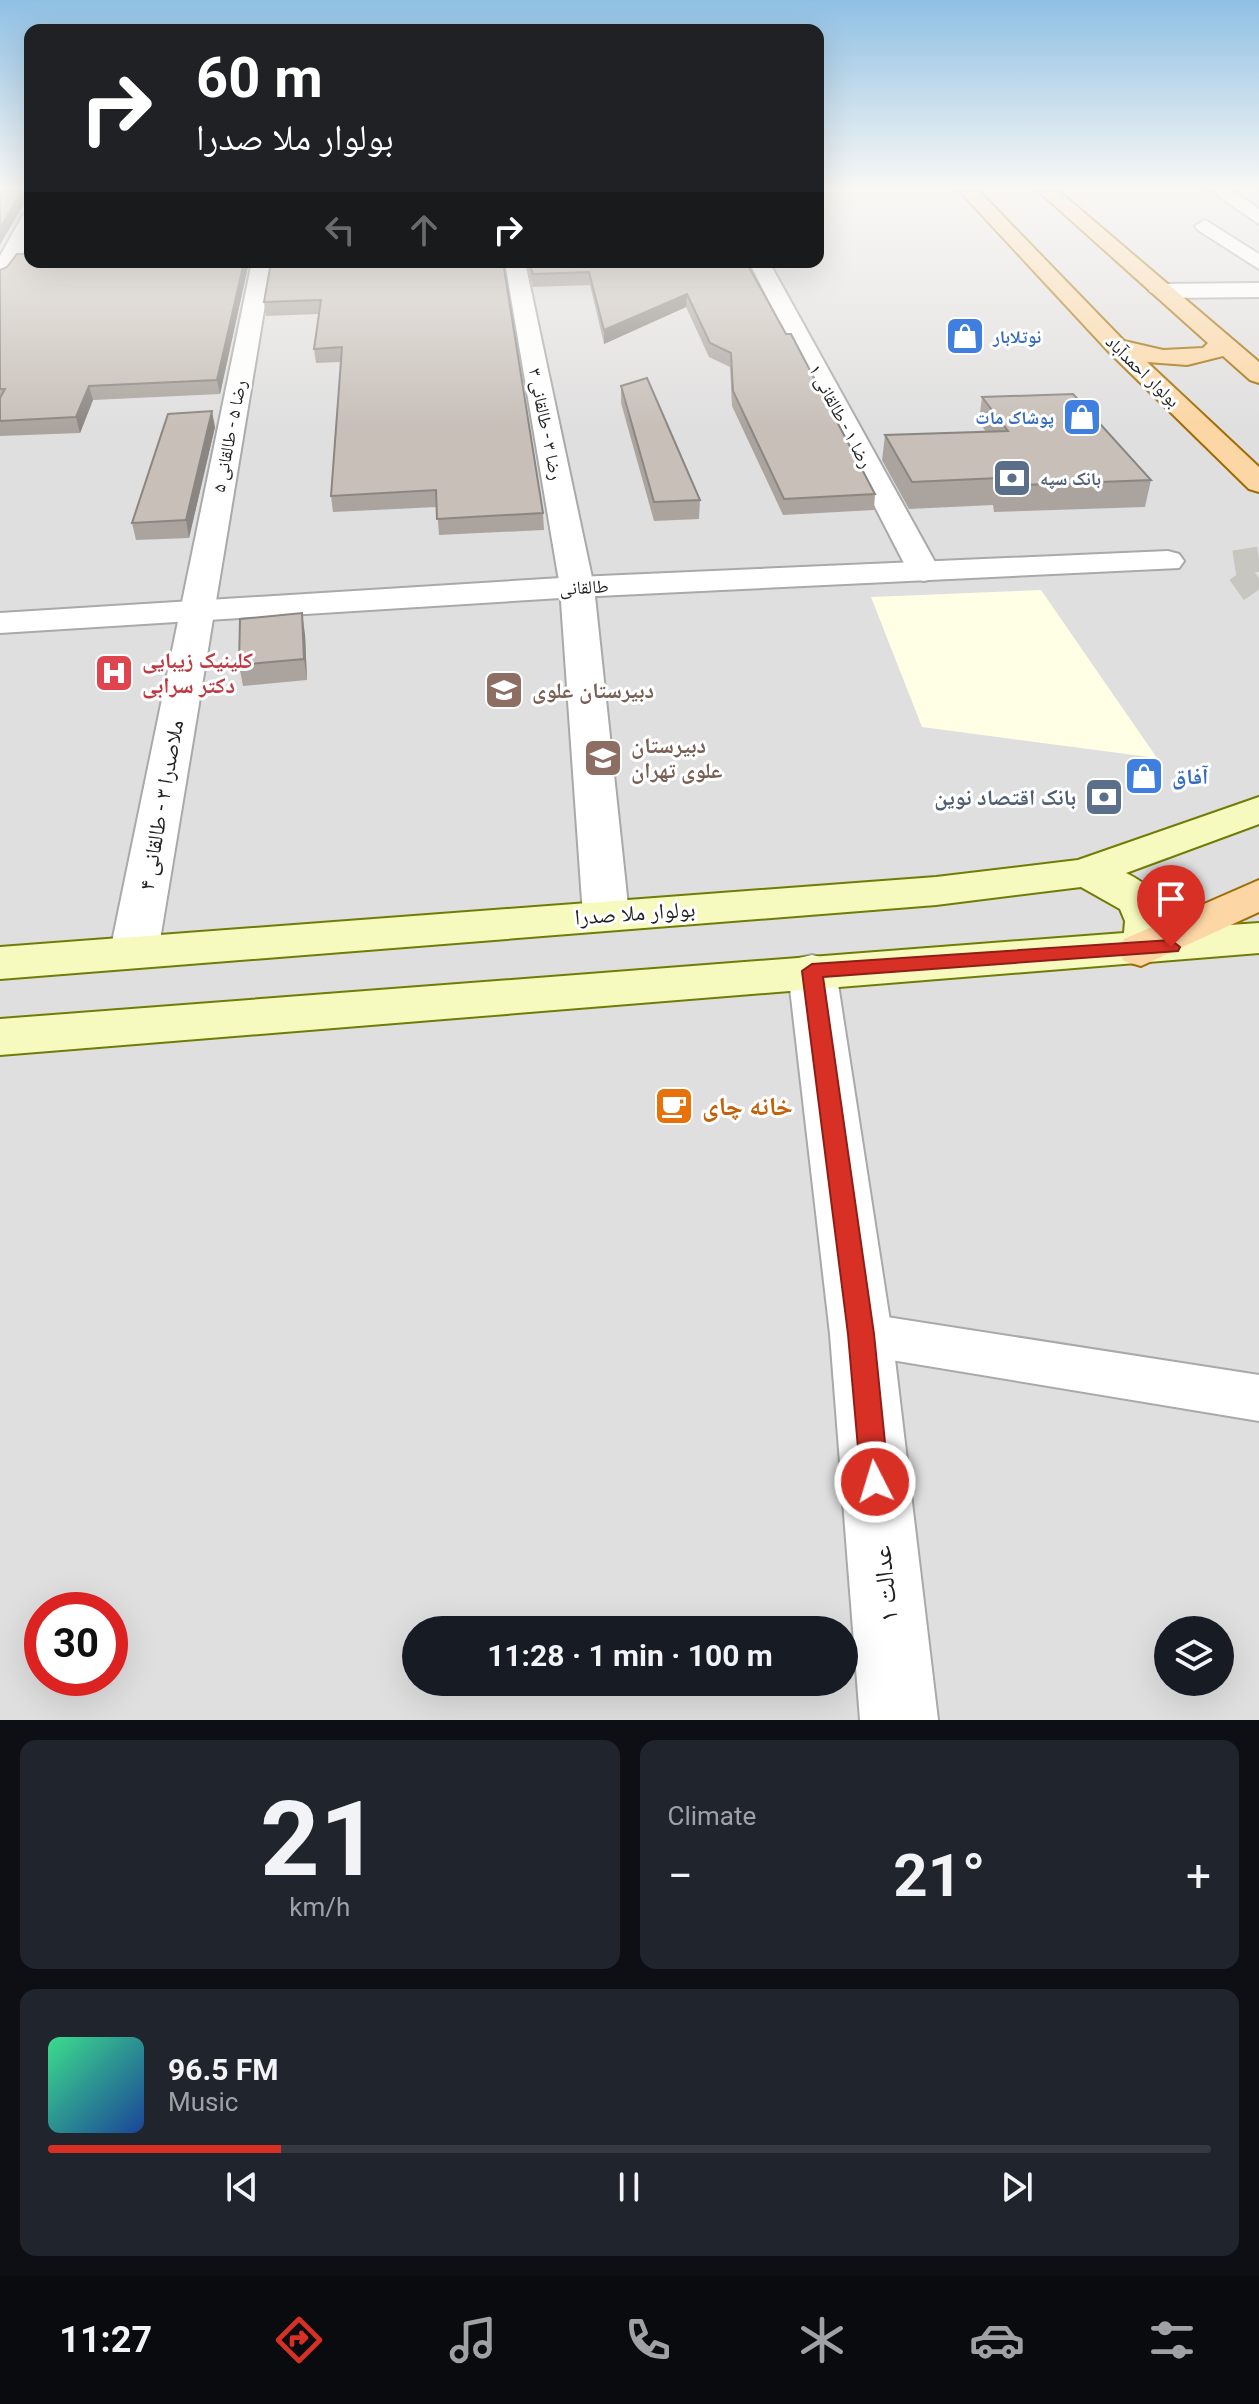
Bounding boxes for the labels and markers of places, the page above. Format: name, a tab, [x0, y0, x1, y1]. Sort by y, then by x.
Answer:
shop icon: نوتلابار	[944, 315, 986, 357]
place label: نوتلابار	[992, 326, 1041, 347]
shop icon: پوشاک مات	[1061, 396, 1103, 438]
place label: پوشاک مات	[975, 407, 1054, 429]
bank icon: بانک سپه	[991, 457, 1033, 499]
place label: بانک سپه	[1040, 468, 1101, 490]
place label: کلینیک زیبایی دکتر سرابی	[142, 648, 253, 699]
hospital icon: کلینیک زیبایی دکتر سرابی	[93, 652, 135, 694]
school or university icon: دبیرستان علوی	[483, 669, 525, 711]
place label: دبیرستان علوی	[532, 678, 654, 704]
place label: دبیرستان علوی تهران	[631, 733, 722, 784]
school or university icon: دبیرستان علوی تهران	[582, 737, 624, 779]
shop icon: آفاق	[1123, 755, 1165, 797]
place label: آفاق	[1172, 764, 1208, 790]
bank icon: بانک اقتصاد نوین	[1083, 776, 1125, 818]
place label: بانک اقتصاد نوین	[934, 785, 1076, 811]
pin	[1137, 865, 1205, 947]
cafe icon: خانه چای	[653, 1085, 695, 1127]
place label: خانه چای	[702, 1091, 793, 1122]

